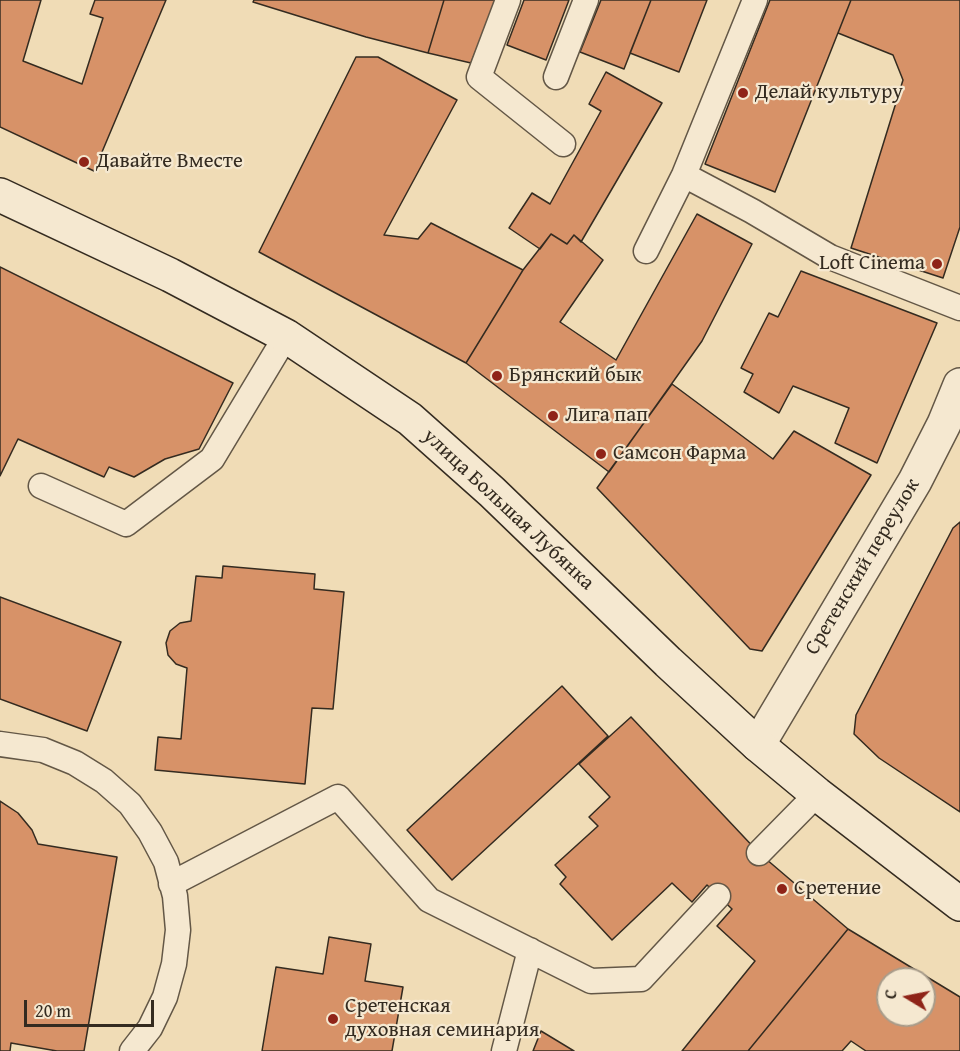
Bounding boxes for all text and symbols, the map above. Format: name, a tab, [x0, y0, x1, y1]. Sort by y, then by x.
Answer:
place label: Делай культуру	[755, 80, 903, 106]
marker: Делай культуру	[736, 86, 750, 100]
place label: Давайте Вместе	[96, 149, 243, 175]
marker: Давайте Вместе	[77, 155, 91, 169]
place label: Loft Cinema	[819, 251, 925, 277]
marker: Loft Cinema	[930, 257, 944, 271]
place label: Брянский бык	[509, 363, 641, 389]
marker: Брянский бык	[490, 369, 504, 383]
place label: Лига пап	[565, 403, 648, 429]
marker: Лига пап	[546, 409, 560, 423]
street label: улица Большая Лубянка	[417, 424, 599, 596]
place label: Самсон Фарма	[613, 441, 746, 467]
marker: Самсон Фарма	[594, 447, 608, 461]
street label: Сретенский переулок	[800, 474, 926, 660]
place label: Сретение	[794, 876, 881, 902]
marker: Сретение	[775, 882, 789, 896]
north arrow	[876, 967, 936, 1027]
scale bar	[27, 988, 158, 1026]
text: С	[878, 988, 903, 1001]
place label: Сретенская духовная семинария	[345, 994, 539, 1044]
text: 20 m	[35, 997, 71, 1024]
marker: Сретенская духовная семинария	[326, 1012, 340, 1026]

